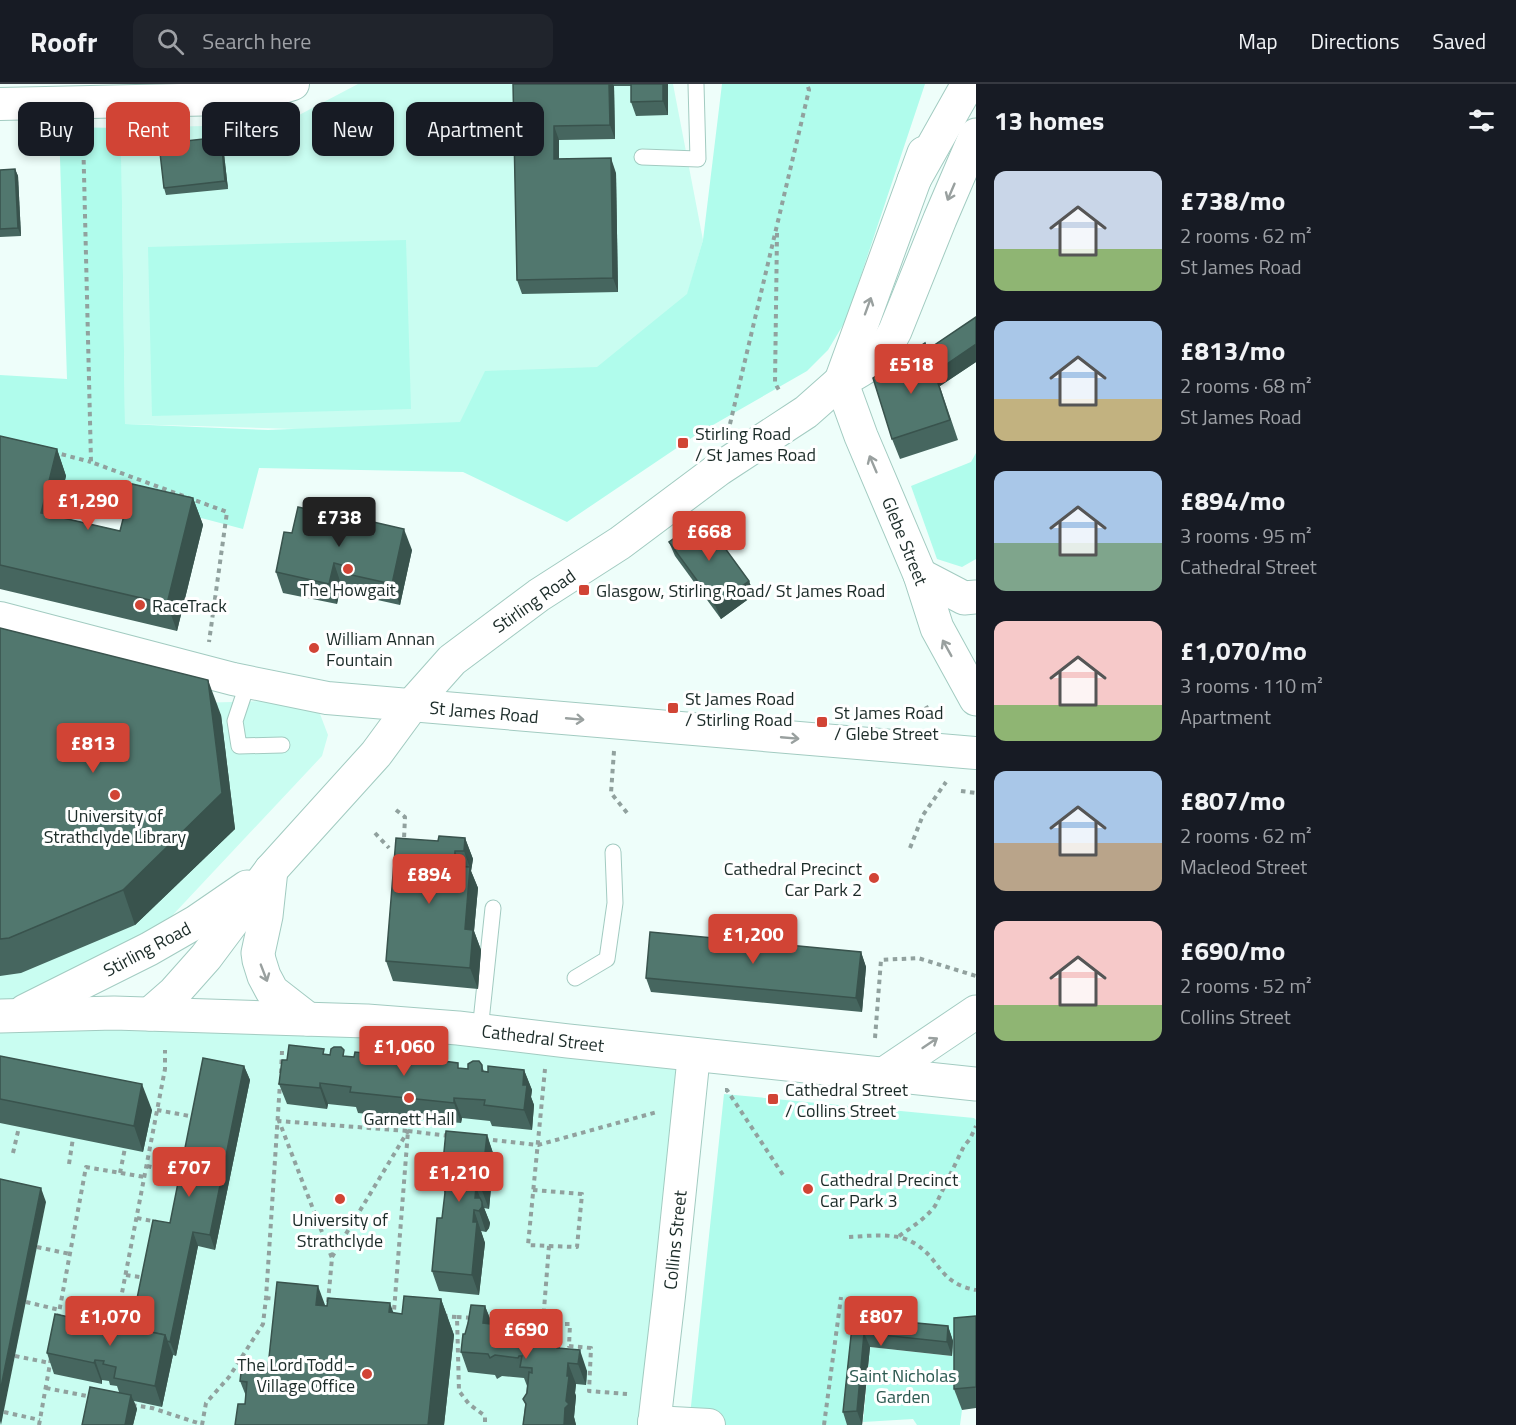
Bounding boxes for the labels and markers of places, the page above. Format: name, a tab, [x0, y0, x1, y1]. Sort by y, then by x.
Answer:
pin: £518	[875, 344, 947, 395]
place label: Stirling Road / St James Road	[695, 420, 816, 468]
marker: Stirling Road / St James Road	[676, 436, 690, 450]
pin: £1,290	[39, 480, 137, 531]
pin: £738	[303, 497, 375, 548]
pin: £668	[673, 511, 745, 562]
marker: The Howgait	[341, 562, 355, 576]
place label: The Howgait	[300, 576, 397, 603]
place label: Glasgow, Stirling Road/ St James Road	[596, 577, 885, 604]
marker: Glasgow, Stirling Road/ St James Road	[577, 583, 591, 597]
place label: RaceTrack	[152, 592, 227, 619]
marker: RaceTrack	[133, 598, 147, 612]
place label: William Annan Fountain	[326, 625, 435, 673]
marker: William Annan Fountain	[307, 641, 321, 655]
place label: St James Road / Stirling Road	[685, 685, 795, 733]
place label: St James Road / Glebe Street	[834, 699, 944, 747]
marker: St James Road / Stirling Road	[666, 701, 680, 715]
marker: St James Road / Glebe Street	[815, 715, 829, 729]
pin: £813	[57, 723, 129, 774]
marker: University of Strathclyde Library	[108, 788, 122, 802]
place label: University of Strathclyde Library	[44, 802, 187, 850]
pin: £894	[393, 854, 465, 905]
place label: Cathedral Precinct Car Park 2	[724, 855, 863, 903]
marker: Cathedral Precinct Car Park 2	[867, 871, 881, 885]
pin: £1,200	[704, 914, 802, 965]
pin: £1,060	[355, 1026, 453, 1077]
place label: Cathedral Street / Collins Street	[785, 1076, 909, 1124]
marker: Garnett Hall	[402, 1091, 416, 1105]
marker: Cathedral Street / Collins Street	[766, 1092, 780, 1106]
place label: Garnett Hall	[363, 1105, 455, 1132]
pin: £707	[153, 1147, 225, 1198]
pin: £1,210	[410, 1152, 508, 1203]
place label: Cathedral Precinct Car Park 3	[820, 1166, 959, 1214]
marker: Cathedral Precinct Car Park 3	[801, 1182, 815, 1196]
marker: University of Strathclyde	[333, 1192, 347, 1206]
place label: University of Strathclyde	[292, 1206, 388, 1254]
pin: £1,070	[61, 1296, 159, 1347]
pin: £807	[845, 1296, 917, 1347]
pin: £690	[490, 1309, 562, 1360]
place label: The Lord Todd - Village Office	[237, 1351, 355, 1399]
marker: The Lord Todd - Village Office	[360, 1367, 374, 1381]

